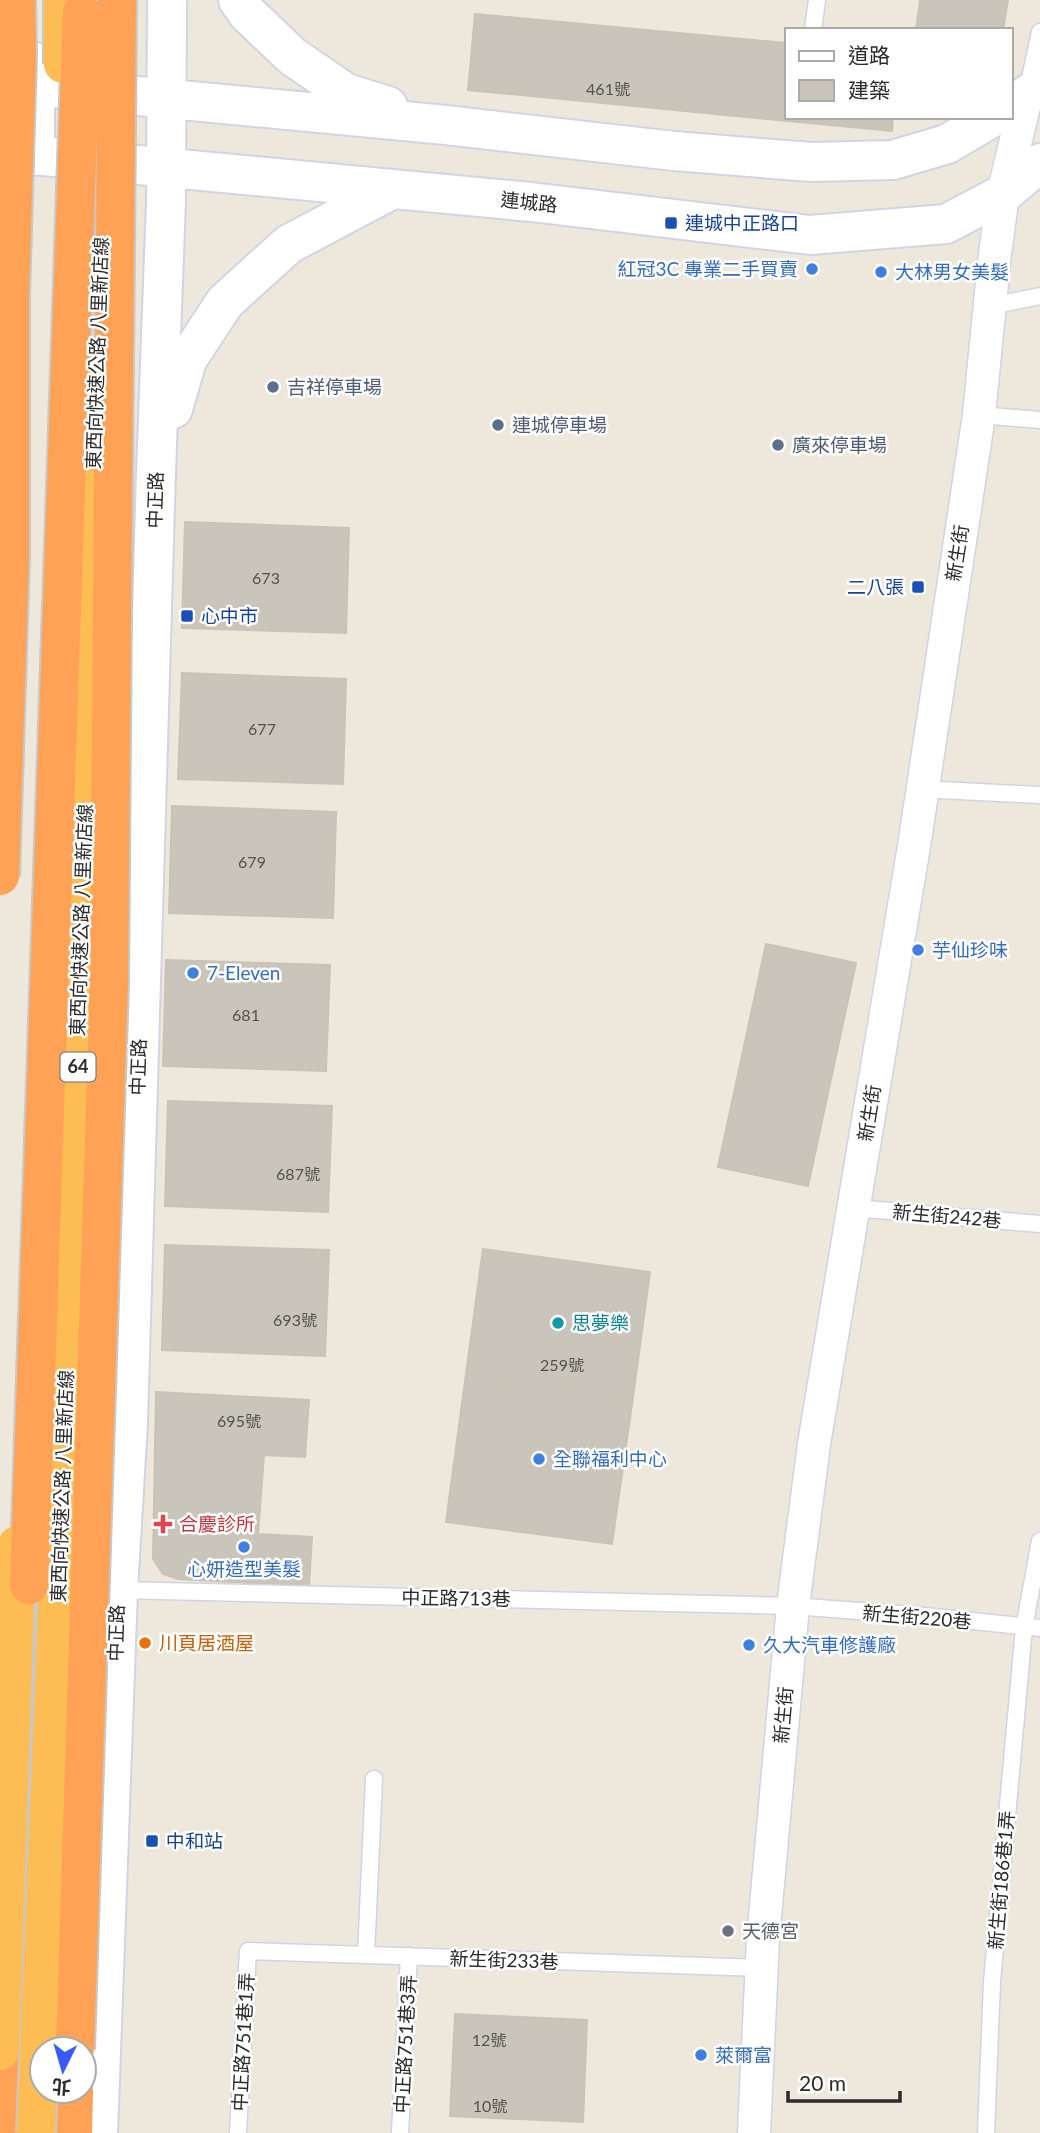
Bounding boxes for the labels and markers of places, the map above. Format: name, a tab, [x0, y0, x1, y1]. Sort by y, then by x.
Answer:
place label: 連城中正路口	[685, 211, 799, 234]
marker: 連城中正路口	[663, 215, 679, 231]
place label: 紅冠3C 專業二手買賣	[617, 257, 798, 280]
place label: 大林男女美髮	[895, 260, 1009, 283]
marker: 紅冠3C 專業二手買賣	[804, 261, 820, 277]
marker: 大林男女美髮	[873, 264, 889, 280]
place label: 吉祥停車場	[287, 375, 382, 398]
marker: 吉祥停車場	[265, 379, 281, 395]
place label: 連城停車場	[512, 413, 607, 436]
marker: 連城停車場	[490, 417, 506, 433]
place label: 廣來停車場	[792, 433, 887, 456]
marker: 廣來停車場	[770, 437, 786, 453]
place label: 二八張	[847, 575, 904, 598]
marker: 二八張	[910, 579, 926, 595]
place label: 心中市	[201, 604, 258, 627]
marker: 心中市	[179, 608, 195, 624]
place label: 芋仙珍味	[932, 938, 1008, 961]
marker: 芋仙珍味	[910, 942, 926, 958]
place label: 7-Eleven	[207, 961, 280, 984]
marker: 7-Eleven	[185, 965, 201, 981]
place label: 思夢樂	[572, 1311, 629, 1334]
marker: 思夢樂	[550, 1315, 566, 1331]
place label: 全聯福利中心	[553, 1447, 667, 1470]
marker: 全聯福利中心	[531, 1451, 547, 1467]
place label: 合慶診所	[179, 1512, 255, 1535]
marker: 合慶診所	[153, 1514, 173, 1534]
marker: 心妍造型美髮	[236, 1539, 252, 1555]
place label: 心妍造型美髮	[187, 1557, 301, 1580]
place label: 川頁居酒屋	[159, 1631, 254, 1654]
place label: 久大汽車修護廠	[763, 1633, 896, 1656]
marker: 川頁居酒屋	[137, 1635, 153, 1651]
marker: 久大汽車修護廠	[741, 1637, 757, 1653]
place label: 中和站	[166, 1829, 223, 1852]
marker: 中和站	[144, 1833, 160, 1849]
place label: 天德宮	[742, 1919, 799, 1942]
marker: 天德宮	[720, 1923, 736, 1939]
place label: 萊爾富	[715, 2043, 772, 2066]
marker: 萊爾富	[693, 2047, 709, 2063]

